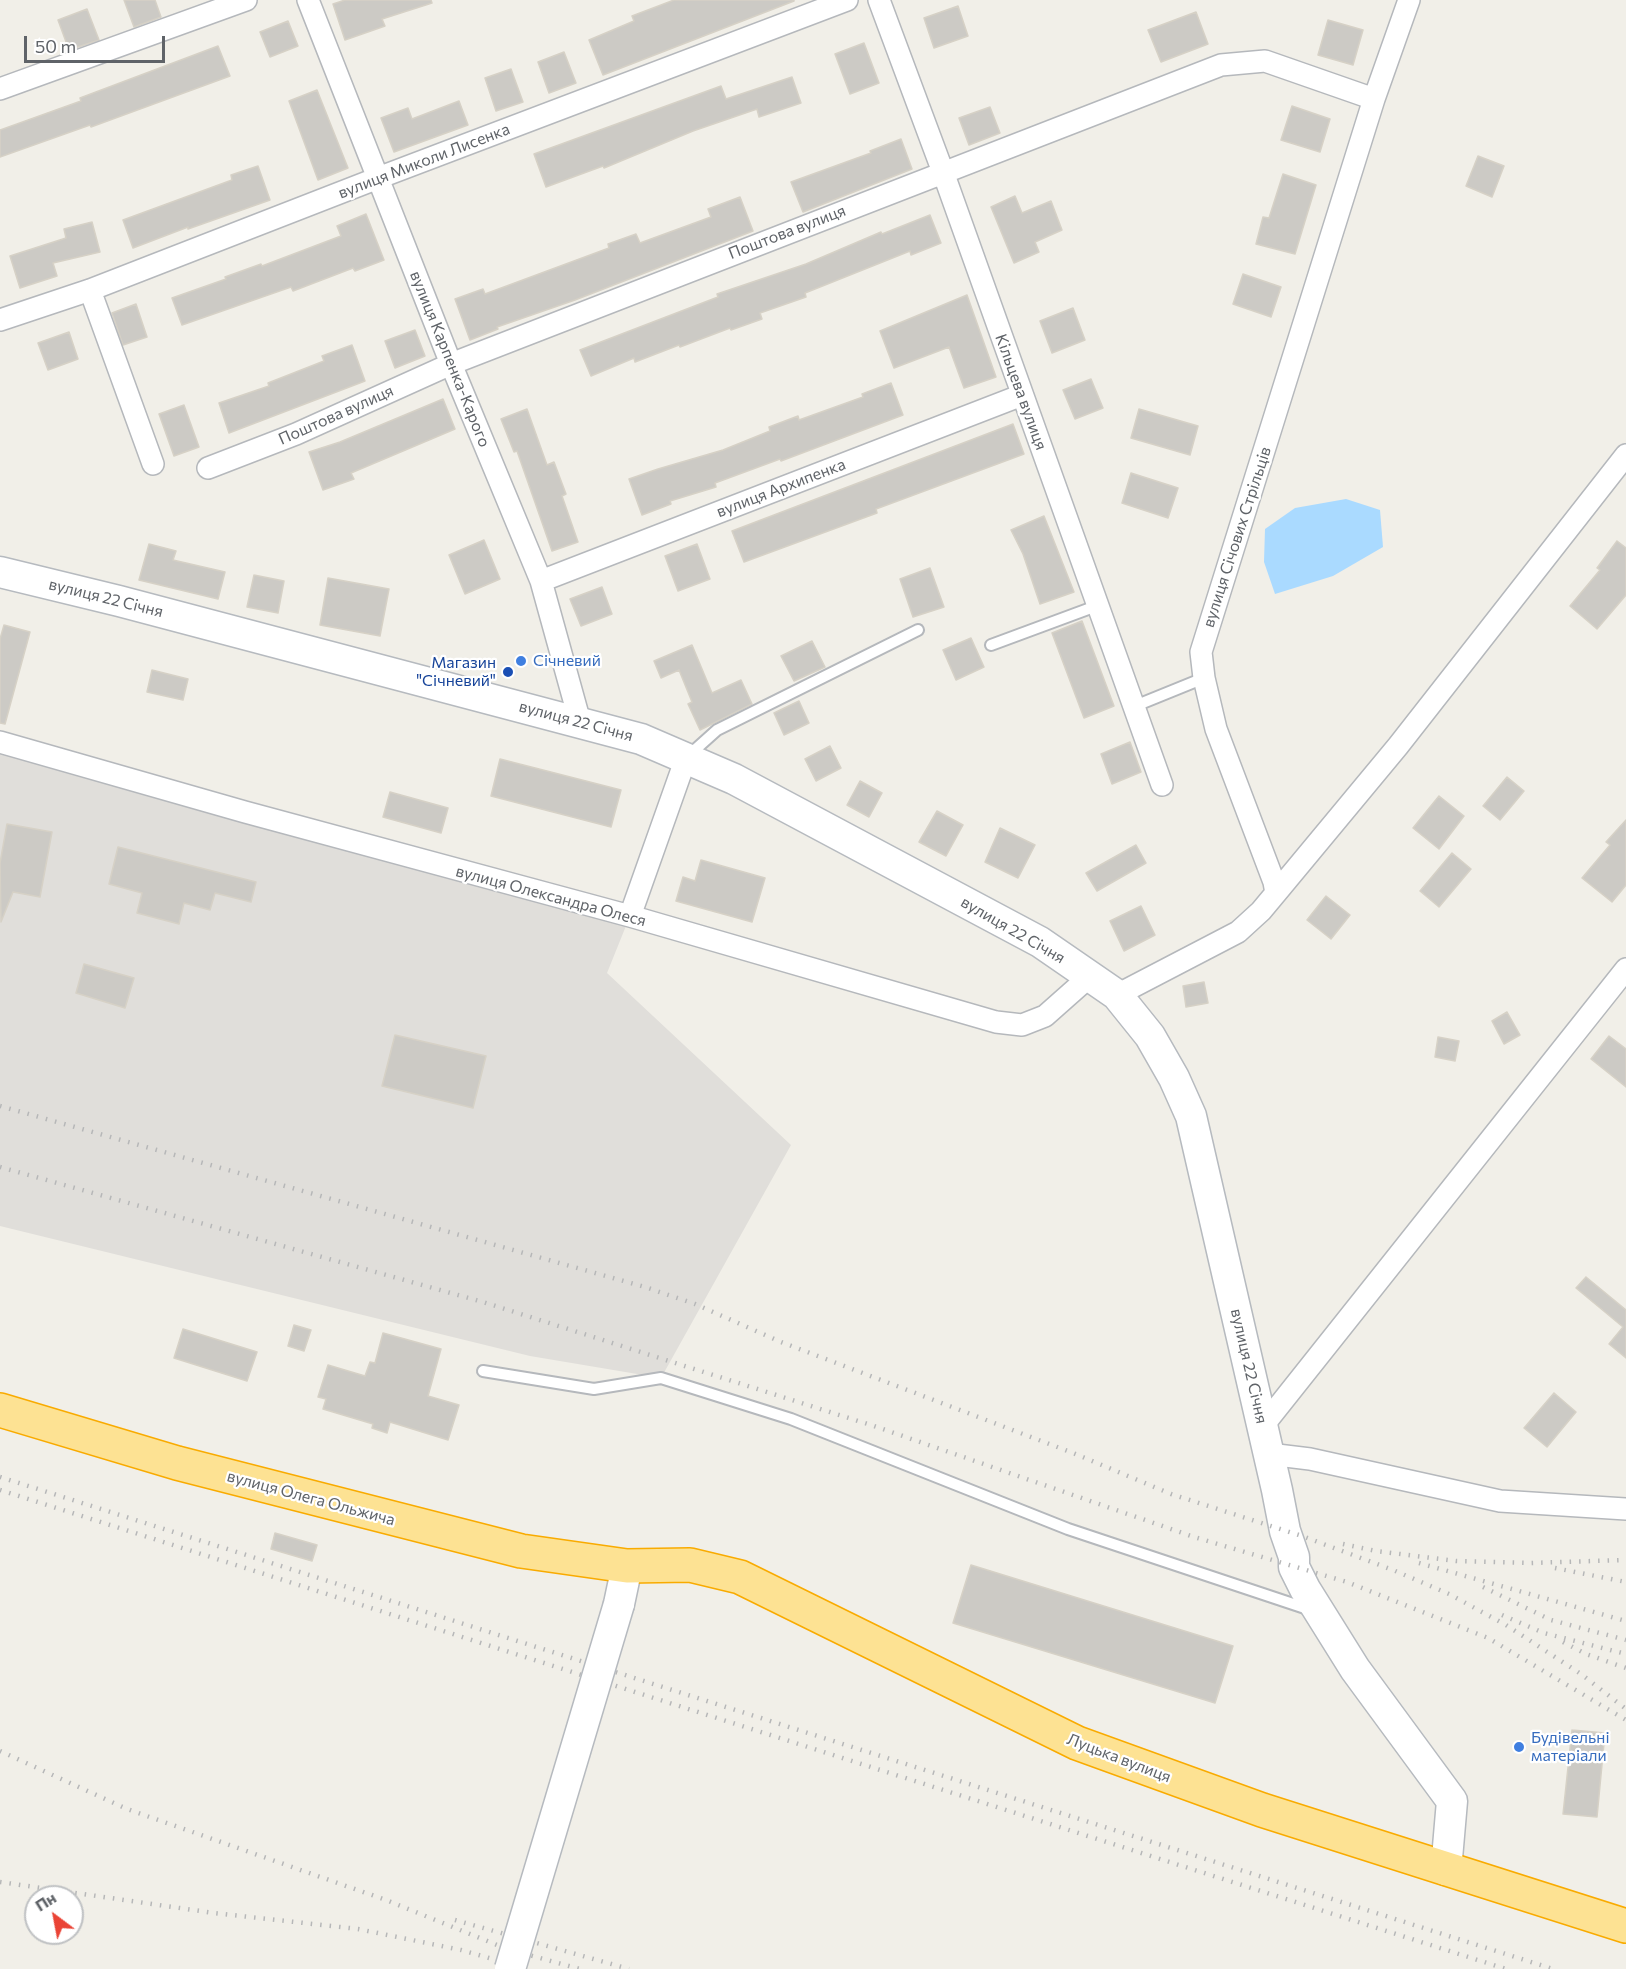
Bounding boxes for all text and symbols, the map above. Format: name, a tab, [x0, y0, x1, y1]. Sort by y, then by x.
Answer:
scale bar	[27, 24, 168, 62]
text: 50 m	[35, 35, 76, 57]
street label: вулиця Миколи Лисенка	[335, 119, 513, 203]
street label: Поштова вулиця	[726, 201, 848, 263]
street label: вулиця Карпенка-Карого	[406, 268, 494, 450]
street label: Кільцева вулиця	[991, 331, 1051, 453]
street label: Поштова вулиця	[275, 381, 397, 449]
street label: вулиця Січових Стрільців	[1199, 444, 1275, 630]
street label: вулиця Архипенка	[714, 455, 848, 521]
street label: вулиця 22 Січня	[47, 574, 165, 622]
place label: Січневий	[533, 651, 601, 671]
place label: Магазин "Січневий"	[416, 653, 496, 691]
marker: Січневий	[514, 654, 528, 668]
marker: Магазин "Січневий"	[501, 665, 515, 679]
street label: вулиця 22 Січня	[517, 697, 635, 745]
street label: вулиця Олександра Олеся	[454, 861, 648, 931]
street label: вулиця 22 Січня	[957, 892, 1069, 968]
street label: вулиця 22 Січня	[1226, 1307, 1272, 1425]
street label: вулиця Олега Ольжича	[225, 1466, 397, 1530]
place label: Будівельні матеріали	[1531, 1728, 1610, 1766]
street label: Луцька вулиця	[1064, 1729, 1174, 1787]
marker: Будівельні матеріали	[1512, 1740, 1526, 1754]
north arrow	[24, 1885, 84, 1945]
text: Пн	[31, 1887, 59, 1915]

